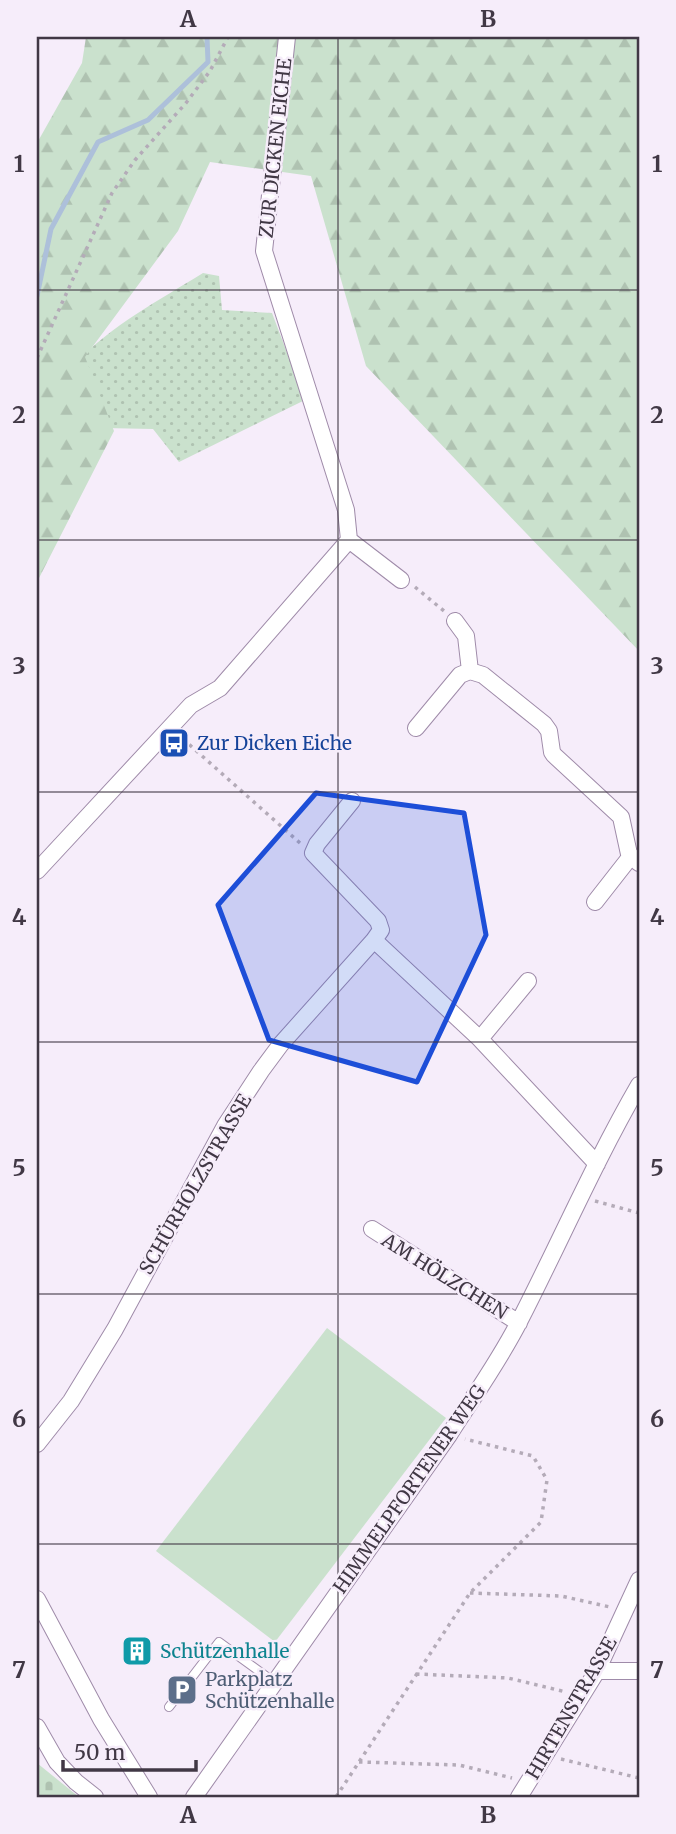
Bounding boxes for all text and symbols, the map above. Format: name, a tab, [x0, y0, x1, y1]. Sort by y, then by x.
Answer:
text: A	[179, 4, 197, 33]
text: B	[480, 4, 496, 33]
street label: ZUR DICKEN EICHE	[254, 57, 296, 239]
text: 1	[14, 149, 25, 178]
text: 1	[652, 149, 663, 178]
text: 2	[12, 400, 26, 429]
text: 2	[650, 400, 664, 429]
text: 3	[12, 651, 26, 680]
text: 3	[650, 651, 664, 680]
bus stop icon: Zur Dicken Eiche	[157, 726, 191, 760]
place label: Zur Dicken Eiche	[197, 731, 352, 755]
text: 4	[12, 902, 27, 931]
text: 4	[650, 902, 665, 931]
street label: SCHÜRHOLZSTRASSE	[134, 1090, 256, 1278]
text: 5	[12, 1153, 26, 1182]
text: 5	[650, 1153, 664, 1182]
street label: AM HÖLZCHEN	[377, 1227, 513, 1325]
street label: HIMMELPFORTENER WEG	[328, 1380, 490, 1598]
text: 6	[12, 1404, 26, 1433]
text: 6	[650, 1404, 664, 1433]
street label: HIRTENSTRASSE	[520, 1632, 622, 1784]
building icon: Schützenhalle	[120, 1634, 154, 1668]
place label: Schützenhalle	[160, 1639, 289, 1663]
text: 7	[12, 1655, 26, 1684]
text: 7	[650, 1655, 664, 1684]
place label: Parkplatz Schützenhalle	[205, 1667, 334, 1713]
parking icon: Parkplatz Schützenhalle	[165, 1673, 199, 1707]
scale bar	[63, 1729, 196, 1773]
text: 50 m	[74, 1739, 125, 1766]
text: A	[179, 1800, 197, 1829]
text: B	[480, 1800, 496, 1829]

